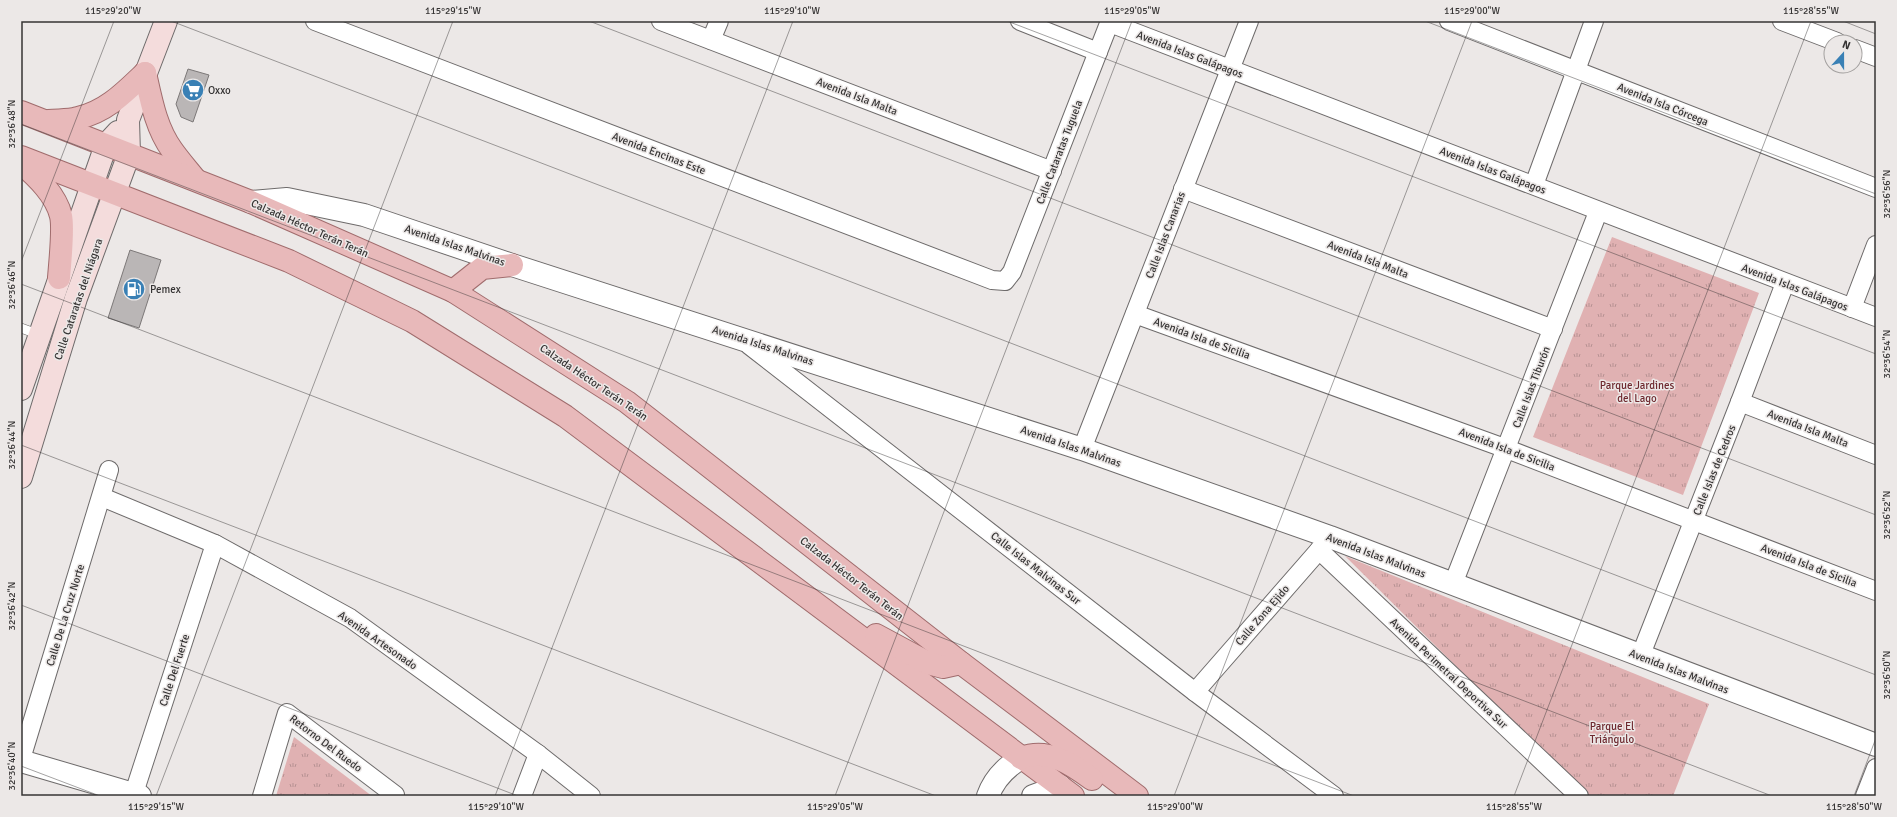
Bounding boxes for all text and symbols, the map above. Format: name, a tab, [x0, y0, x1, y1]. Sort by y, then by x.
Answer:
text: 115°29'20"W	[85, 5, 141, 17]
text: 115°29'15"W	[425, 5, 481, 17]
text: 115°29'10"W	[764, 5, 820, 17]
text: 115°29'05"W	[1104, 5, 1160, 17]
text: 115°29'00"W	[1444, 5, 1500, 17]
text: 115°28'55"W	[1783, 5, 1839, 17]
street label: Avenida Islas Galápagos	[1135, 28, 1245, 81]
north arrow	[1823, 34, 1863, 74]
text: N	[1841, 38, 1852, 53]
street label: Avenida Isla Malta	[814, 75, 900, 118]
supermarket icon: Oxxo	[180, 77, 206, 103]
street label: Avenida Isla Córcega	[1615, 80, 1711, 129]
place label: Oxxo	[208, 84, 231, 97]
street label: Calle Cataratas Tuguela	[1034, 98, 1085, 206]
text: 32°36'48"N	[6, 100, 18, 148]
street label: Avenida Encinas Este	[610, 130, 708, 177]
street label: Avenida Islas Galápagos	[1438, 144, 1548, 197]
text: 32°36'56"N	[1881, 170, 1893, 218]
street label: Calle Islas Canarias	[1143, 190, 1188, 280]
street label: Calzada Héctor Terán Terán	[249, 197, 371, 260]
street label: Avenida Islas Malvinas	[403, 222, 507, 269]
street label: Calle Cataratas del Niágara	[52, 236, 106, 362]
street label: Avenida Isla Malta	[1325, 238, 1411, 281]
text: 32°36'46"N	[6, 261, 18, 309]
street label: Avenida Islas Galápagos	[1740, 261, 1850, 314]
fuel station icon: Pemex	[121, 276, 147, 302]
place label: Pemex	[150, 283, 181, 296]
street label: Avenida Isla de Sicilia	[1152, 315, 1252, 362]
street label: Avenida Islas Malvinas	[711, 323, 815, 368]
text: 32°36'54"N	[1881, 330, 1893, 378]
street label: Calzada Héctor Terán Terán	[537, 341, 650, 423]
street label: Calle Islas Tiburón	[1510, 345, 1553, 430]
park label: Parque Jardines del Lago	[1600, 379, 1674, 405]
street label: Avenida Isla Malta	[1765, 407, 1851, 450]
text: 32°36'44"N	[6, 421, 18, 469]
street label: Avenida Islas Malvinas	[1019, 423, 1123, 470]
street label: Calle Islas de Cedros	[1690, 423, 1739, 517]
street label: Avenida Isla de Sicilia	[1457, 425, 1557, 474]
text: 32°36'52"N	[1881, 491, 1893, 539]
street label: Calle Islas Malvinas Sur	[988, 529, 1083, 608]
street label: Avenida Islas Malvinas	[1324, 530, 1428, 581]
street label: Calzada Héctor Terán Terán	[797, 534, 906, 623]
street label: Avenida Isla de Sicilia	[1759, 541, 1859, 590]
street label: Calle De La Cruz Norte	[44, 563, 87, 668]
text: 32°36'42"N	[6, 582, 18, 630]
street label: Calle Zona Ejido	[1233, 582, 1292, 648]
street label: Avenida Artesonado	[336, 608, 420, 673]
street label: Avenida Perimetral Deportiva Sur	[1387, 615, 1510, 731]
street label: Calle Del Fuerte	[157, 632, 192, 708]
street label: Avenida Islas Malvinas	[1627, 646, 1731, 697]
text: 32°36'50"N	[1881, 651, 1893, 699]
street label: Retorno Del Ruedo	[287, 712, 365, 775]
park label: Parque El Triángulo	[1590, 720, 1634, 746]
text: 32°36'40"N	[6, 742, 18, 790]
text: 115°29'15"W	[128, 801, 184, 813]
text: 115°29'10"W	[468, 801, 524, 813]
text: 115°29'05"W	[807, 801, 863, 813]
text: 115°29'00"W	[1147, 801, 1203, 813]
text: 115°28'55"W	[1486, 801, 1542, 813]
text: 115°28'50"W	[1826, 801, 1882, 813]

